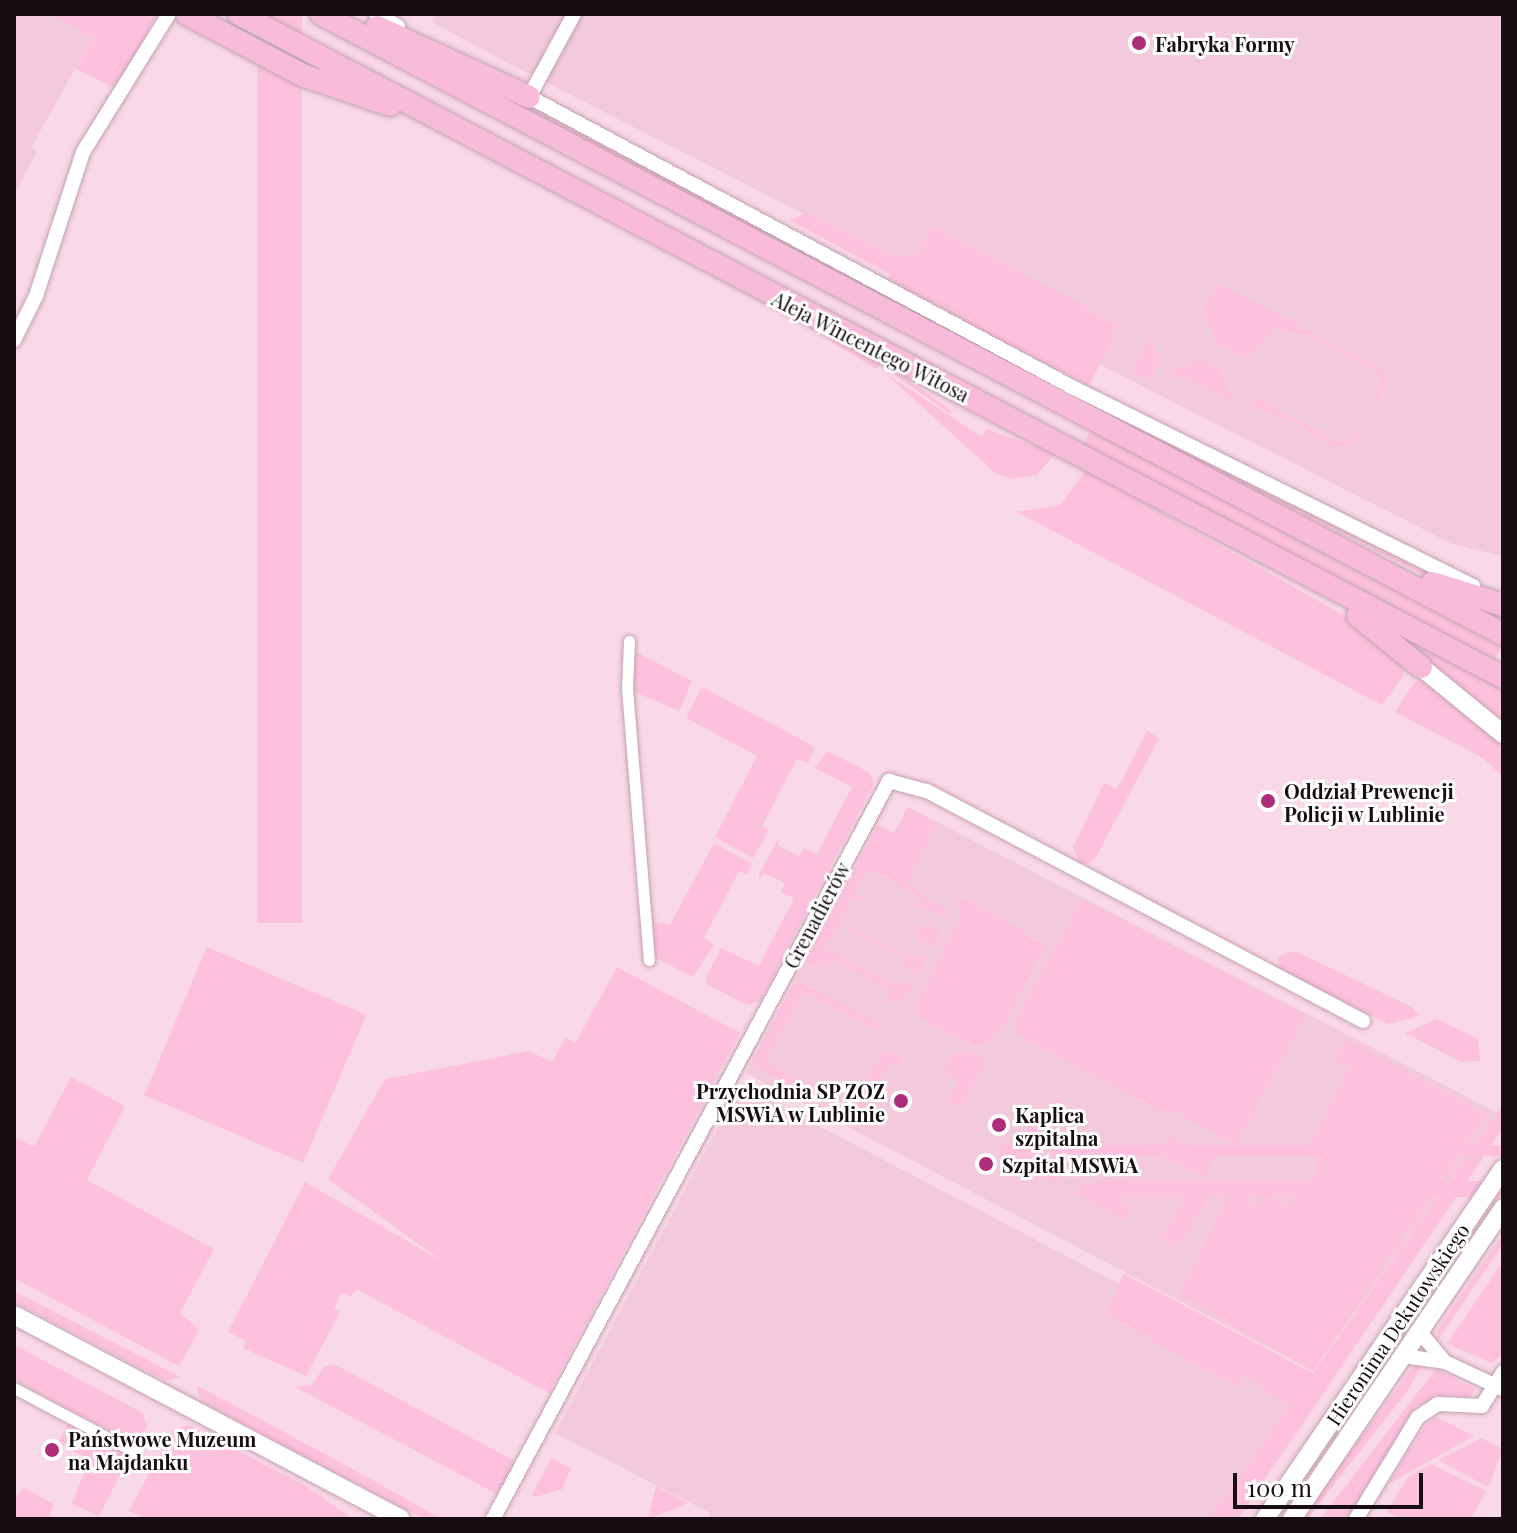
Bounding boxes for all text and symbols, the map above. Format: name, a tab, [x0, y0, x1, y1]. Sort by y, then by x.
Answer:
place label: Fabryka Formy	[1155, 31, 1295, 55]
marker: Fabryka Formy	[1130, 34, 1148, 52]
street label: Aleja Wincentego Witosa	[768, 285, 974, 407]
place label: Oddział Prewencji Policji w Lublinie	[1284, 778, 1454, 825]
marker: Oddział Prewencji Policji w Lublinie	[1259, 792, 1277, 810]
street label: Grenadierów	[778, 858, 854, 972]
place label: Przychodnia SP ZOZ MSWiA w Lublinie	[695, 1078, 885, 1125]
marker: Przychodnia SP ZOZ MSWiA w Lublinie	[892, 1092, 910, 1110]
place label: Kaplica szpitalna	[1015, 1102, 1098, 1149]
marker: Kaplica szpitalna	[990, 1116, 1008, 1134]
place label: Szpital MSWiA	[1002, 1152, 1138, 1176]
marker: Szpital MSWiA	[977, 1155, 995, 1173]
street label: Hieronima Dekutowskiego	[1320, 1218, 1474, 1430]
place label: Państwowe Muzeum na Majdanku	[68, 1426, 256, 1473]
marker: Państwowe Muzeum na Majdanku	[43, 1441, 61, 1459]
scale bar	[1237, 1457, 1427, 1507]
text: 100 m	[1247, 1471, 1312, 1503]

